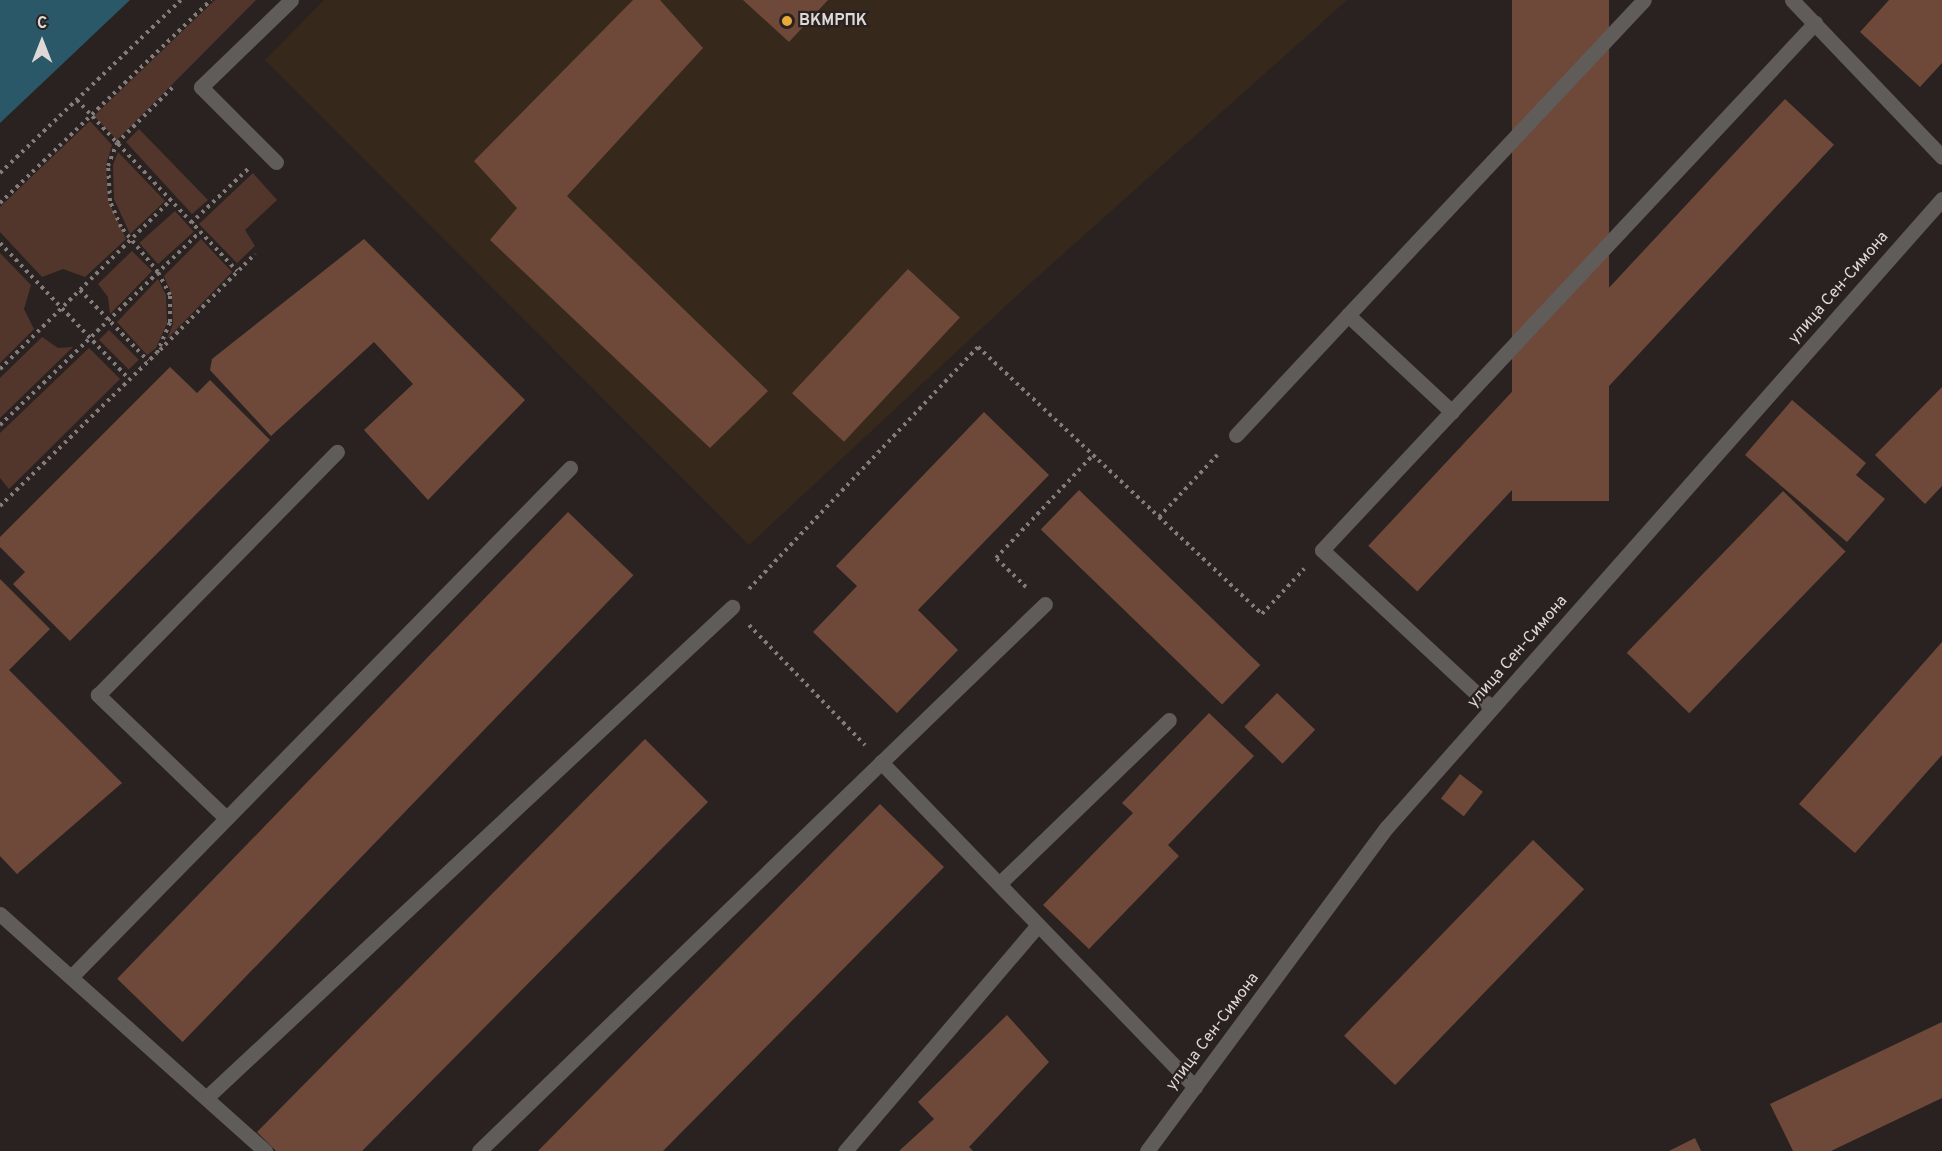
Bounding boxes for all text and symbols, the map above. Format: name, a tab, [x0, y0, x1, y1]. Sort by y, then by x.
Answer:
place label: ВКМРПК	[799, 11, 867, 31]
north arrow	[12, 12, 72, 72]
text: С	[37, 14, 47, 34]
marker: ВКМРПК	[780, 14, 794, 28]
street label: улица Сен-Симона	[1785, 228, 1893, 348]
street label: улица Сен-Симона	[1464, 592, 1572, 712]
street label: улица Сен-Симона	[1162, 969, 1264, 1095]

